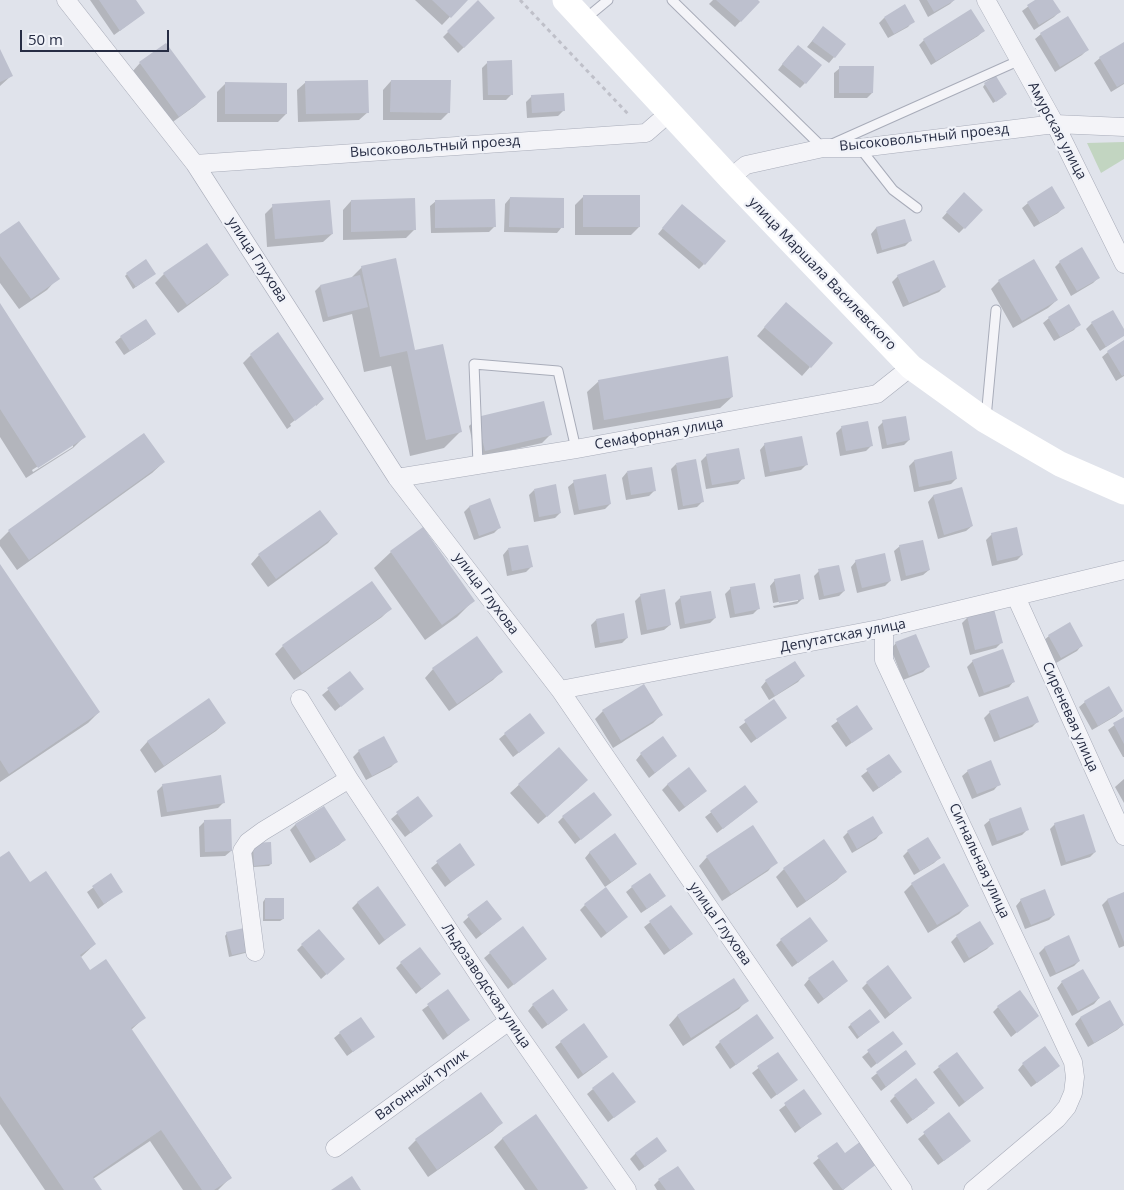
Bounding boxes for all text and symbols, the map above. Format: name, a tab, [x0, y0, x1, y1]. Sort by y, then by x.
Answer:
scale bar	[22, 20, 171, 52]
text: 50 m	[28, 29, 63, 49]
street label: Амурская улица	[1024, 79, 1090, 183]
street label: Высоковольтный проезд	[838, 121, 1010, 155]
street label: Высоковольтный проезд	[349, 133, 521, 161]
street label: улица Маршала Василевского	[744, 194, 900, 354]
street label: улица Глухова	[223, 214, 291, 306]
street label: Семафорная улица	[593, 414, 725, 454]
street label: улица Глухова	[450, 550, 522, 638]
street label: Депутатская улица	[779, 616, 907, 656]
street label: Сиреневая улица	[1038, 659, 1102, 775]
street label: Сигнальная улица	[945, 801, 1013, 921]
street label: улица Глухова	[685, 879, 755, 969]
street label: Льдозаводская улица	[438, 920, 534, 1052]
street label: Вагонный тупик	[372, 1046, 472, 1124]

